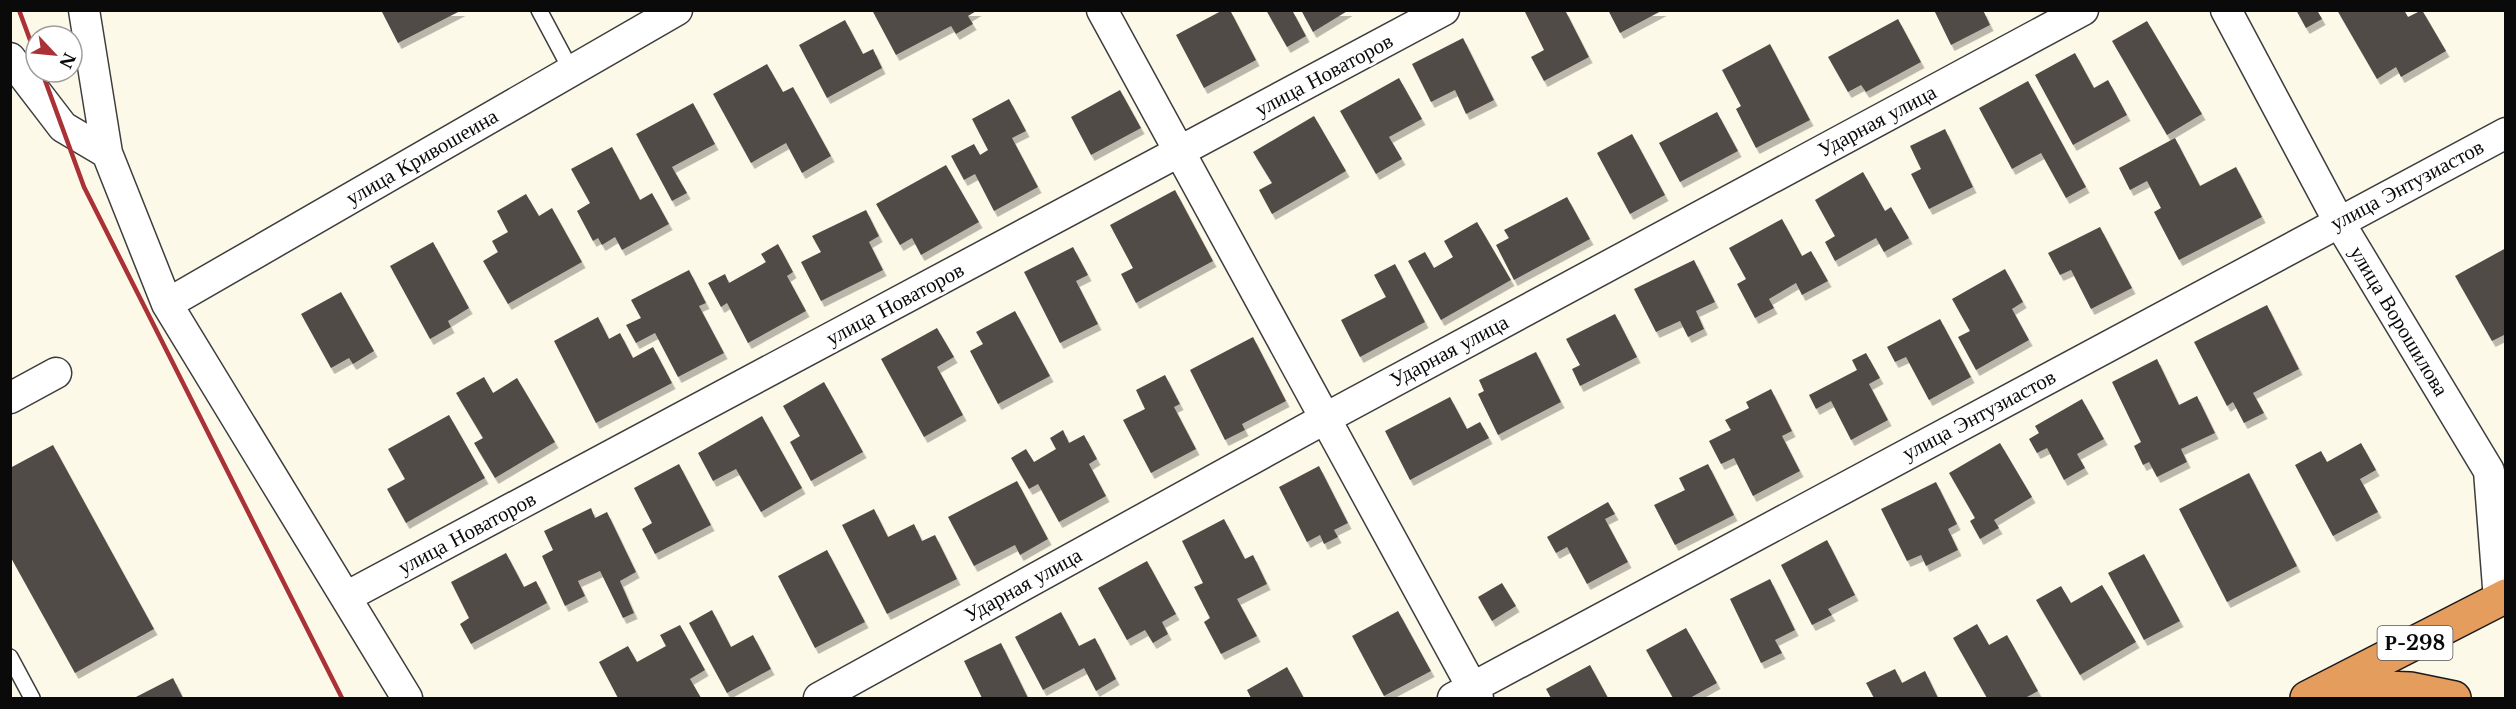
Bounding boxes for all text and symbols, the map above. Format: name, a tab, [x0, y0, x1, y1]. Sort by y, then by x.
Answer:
north arrow	[24, 24, 84, 84]
street label: улица Новаторов	[1251, 28, 1397, 122]
text: N	[55, 49, 80, 72]
street label: Ударная улица	[1813, 79, 1941, 163]
street label: улица Кривошеина	[341, 103, 503, 211]
street label: улица Энтузиастов	[2326, 134, 2488, 236]
street label: улица Ворошилова	[2344, 241, 2454, 401]
street label: улица Новаторов	[822, 257, 968, 351]
street label: Ударная улица	[1385, 309, 1513, 393]
street label: улица Энтузиастов	[1898, 364, 2060, 466]
street label: улица Новаторов	[394, 486, 540, 580]
street label: Ударная улица	[960, 542, 1087, 628]
road number: Р-298	[2378, 626, 2452, 660]

